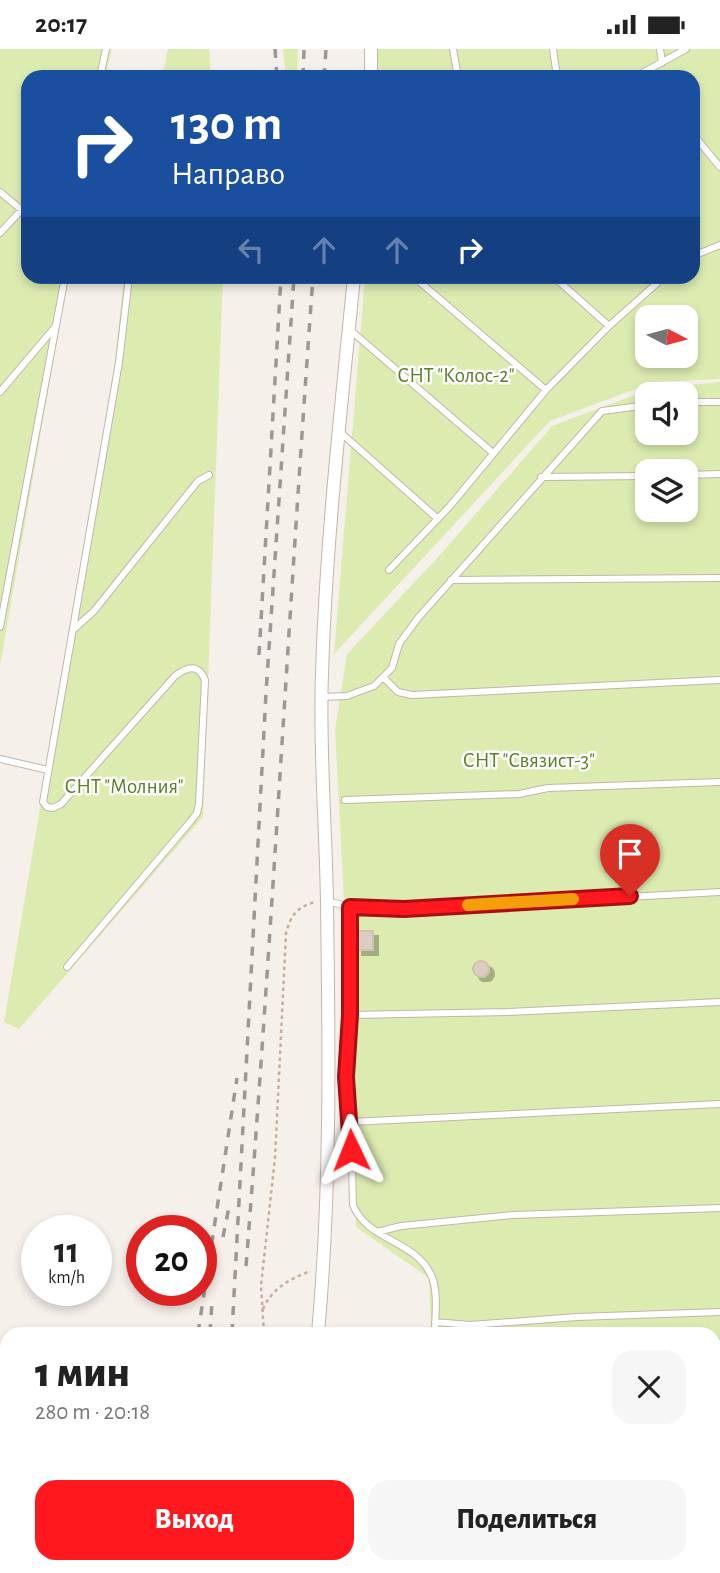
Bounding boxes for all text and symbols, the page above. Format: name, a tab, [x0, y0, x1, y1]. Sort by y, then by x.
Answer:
text: 20:17	[35, 11, 87, 37]
icon: right	[56, 98, 147, 189]
text: 130 m	[171, 100, 282, 149]
text: Направо	[171, 158, 285, 190]
icon: left	[232, 231, 270, 269]
icon: ahead	[305, 231, 343, 269]
icon: ahead	[378, 231, 416, 269]
icon: right	[451, 231, 489, 269]
north arrow	[635, 305, 698, 367]
map controls	[635, 305, 698, 522]
park label: СНТ "Колос-2"	[397, 365, 515, 386]
button: sound	[635, 382, 698, 445]
button: layers	[635, 459, 698, 522]
park label: СНТ "Связист-3"	[463, 750, 595, 771]
park label: СНТ "Молния"	[64, 776, 184, 797]
pin	[600, 824, 660, 896]
icon: arrive	[611, 835, 649, 873]
position arrow	[314, 1113, 388, 1187]
speed limit sign: 20	[126, 1215, 217, 1306]
text: 11	[54, 1234, 79, 1269]
text: km/h	[48, 1269, 85, 1287]
button: close	[612, 1350, 686, 1424]
text: 1 мин	[35, 1352, 130, 1394]
text: 280 m · 20:18	[35, 1401, 150, 1424]
button: Выход	[35, 1480, 354, 1560]
button: Поделиться	[368, 1480, 686, 1560]

